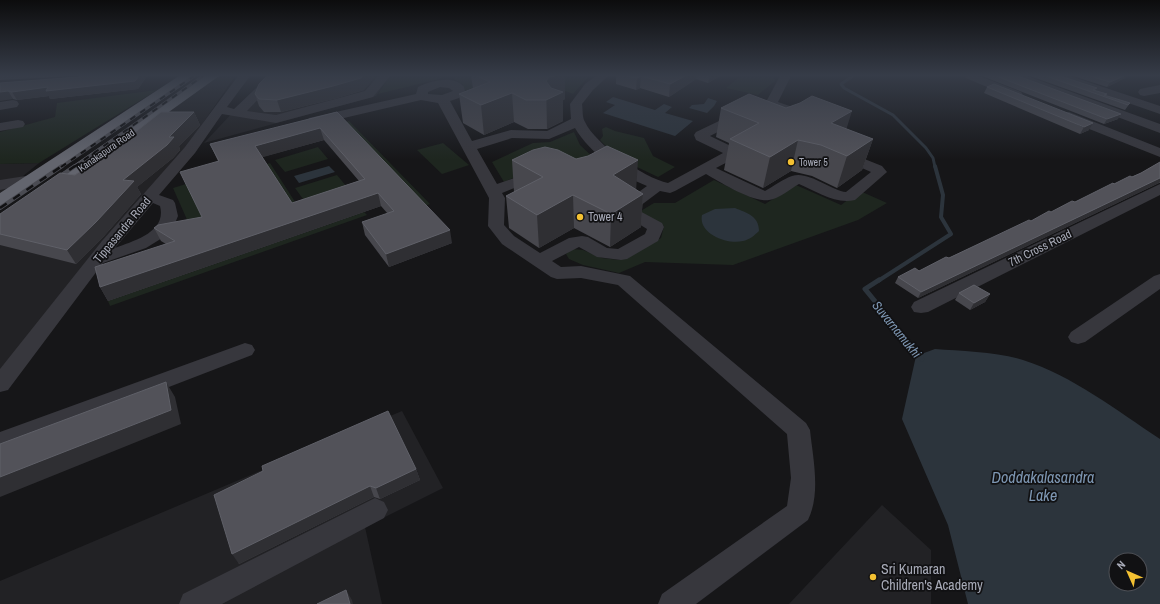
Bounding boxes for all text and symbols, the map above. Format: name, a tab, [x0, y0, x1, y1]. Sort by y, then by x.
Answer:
street label: Kanakapura Road	[75, 126, 137, 175]
place label: Tower 5	[799, 156, 828, 169]
marker: Tower 5	[786, 157, 796, 167]
street label: Tippasandra Road	[90, 194, 154, 266]
place label: Tower 4	[588, 209, 623, 225]
marker: Tower 4	[575, 212, 585, 222]
street label: 7th Cross Road	[1006, 226, 1074, 270]
water label: Suvarnamukhi	[868, 297, 925, 361]
water label: Doddakalasandra Lake	[992, 466, 1094, 506]
north arrow	[1108, 552, 1148, 592]
text: N	[1114, 558, 1128, 572]
place label: Sri Kumaran Children's Academy	[881, 560, 983, 594]
marker: Sri Kumaran Children's Academy	[868, 572, 878, 582]

